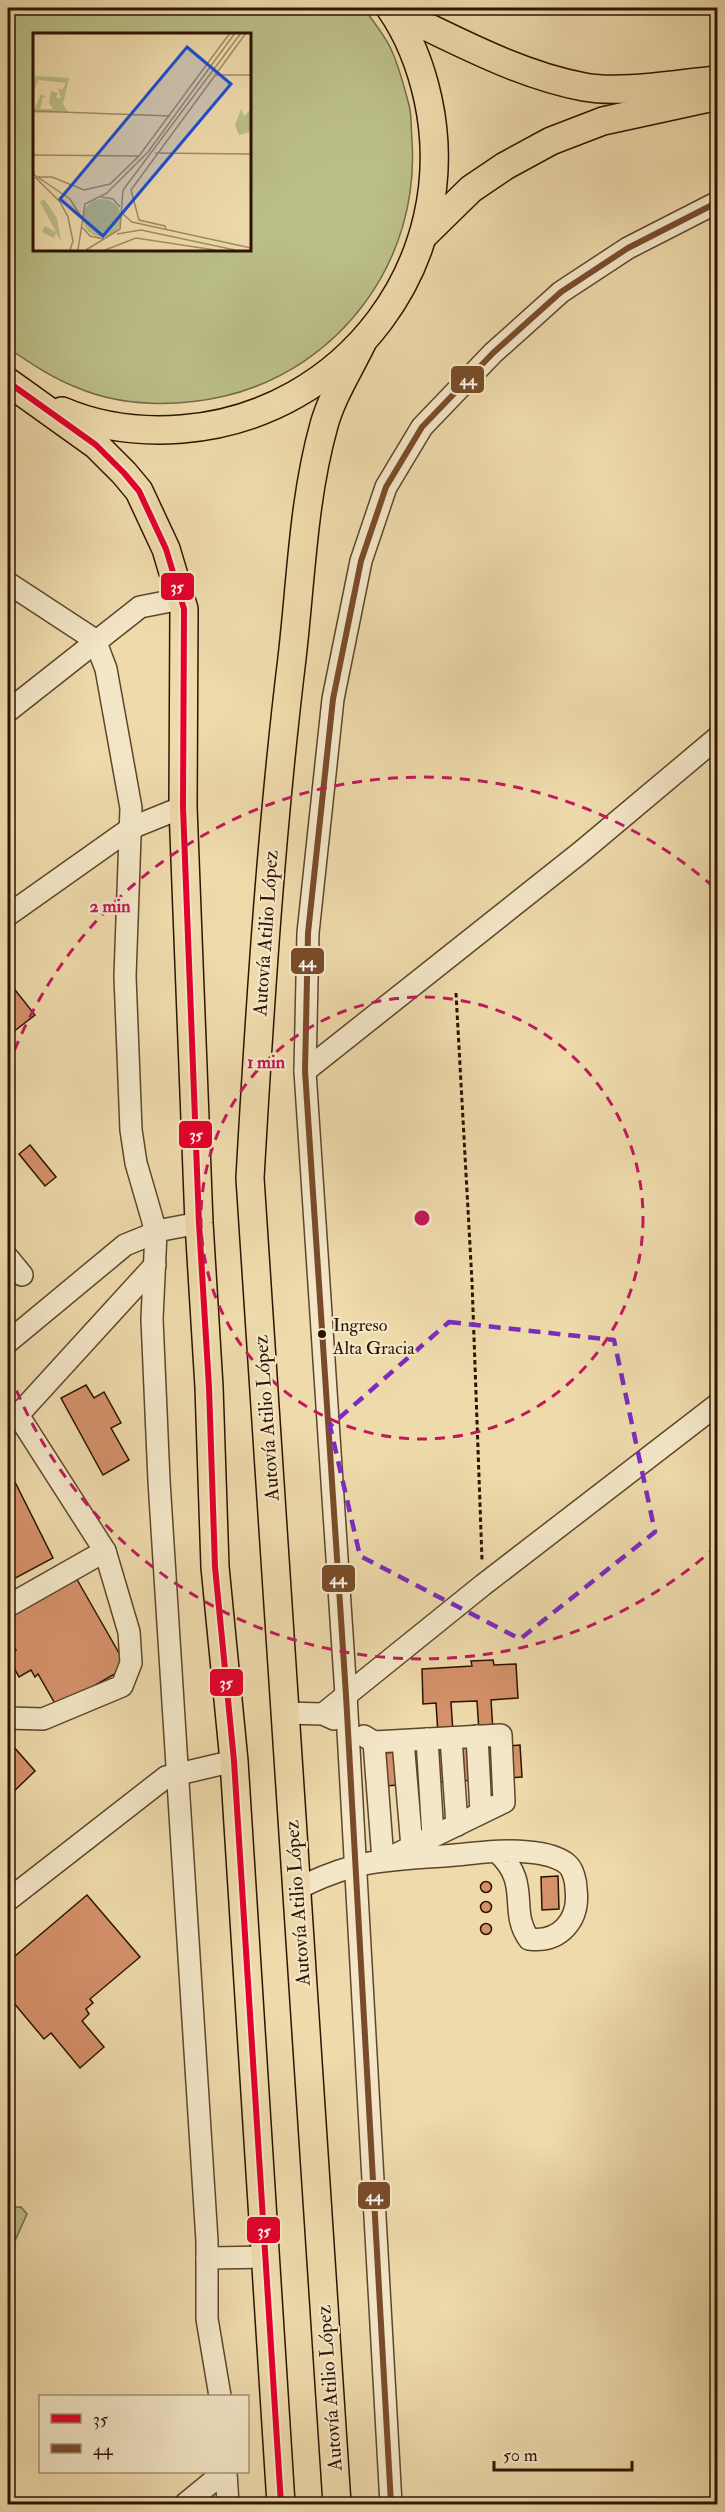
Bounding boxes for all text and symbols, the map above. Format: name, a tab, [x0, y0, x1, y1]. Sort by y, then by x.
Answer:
inset map	[33, 33, 250, 250]
line badge: 44	[450, 365, 485, 394]
text: 44	[458, 370, 478, 390]
line badge: 35	[160, 572, 195, 601]
text: 35	[170, 577, 185, 597]
street label: Autovía Atilio López	[247, 849, 285, 1018]
text: 2 min	[90, 895, 131, 918]
line badge: 44	[290, 947, 325, 975]
text: 44	[297, 952, 317, 972]
text: 1 min	[247, 1051, 286, 1074]
line badge: 35	[178, 1120, 213, 1149]
text: 35	[189, 1125, 204, 1145]
centre of rings	[412, 1208, 432, 1228]
place label: Ingreso Alta Gracia	[332, 1314, 415, 1360]
marker: Ingreso Alta Gracia	[316, 1328, 328, 1340]
street label: Autovía Atilio López	[248, 1334, 286, 1503]
line badge: 44	[321, 1564, 356, 1593]
text: 44	[328, 1569, 348, 1589]
line badge: 35	[209, 1668, 244, 1697]
text: 35	[219, 1673, 234, 1693]
street label: Autovía Atilio López	[279, 1819, 317, 1988]
line badge: 44	[357, 2181, 391, 2210]
text: 44	[364, 2186, 384, 2206]
line badge: 35	[246, 2216, 281, 2244]
text: 35	[257, 2221, 272, 2241]
street label: Autovía Atilio López	[311, 2304, 349, 2473]
legend	[39, 2395, 249, 2473]
text: 35	[93, 2408, 108, 2431]
scale bar	[494, 2434, 632, 2472]
text: 44	[93, 2438, 114, 2461]
text: 50 m	[503, 2444, 538, 2467]

